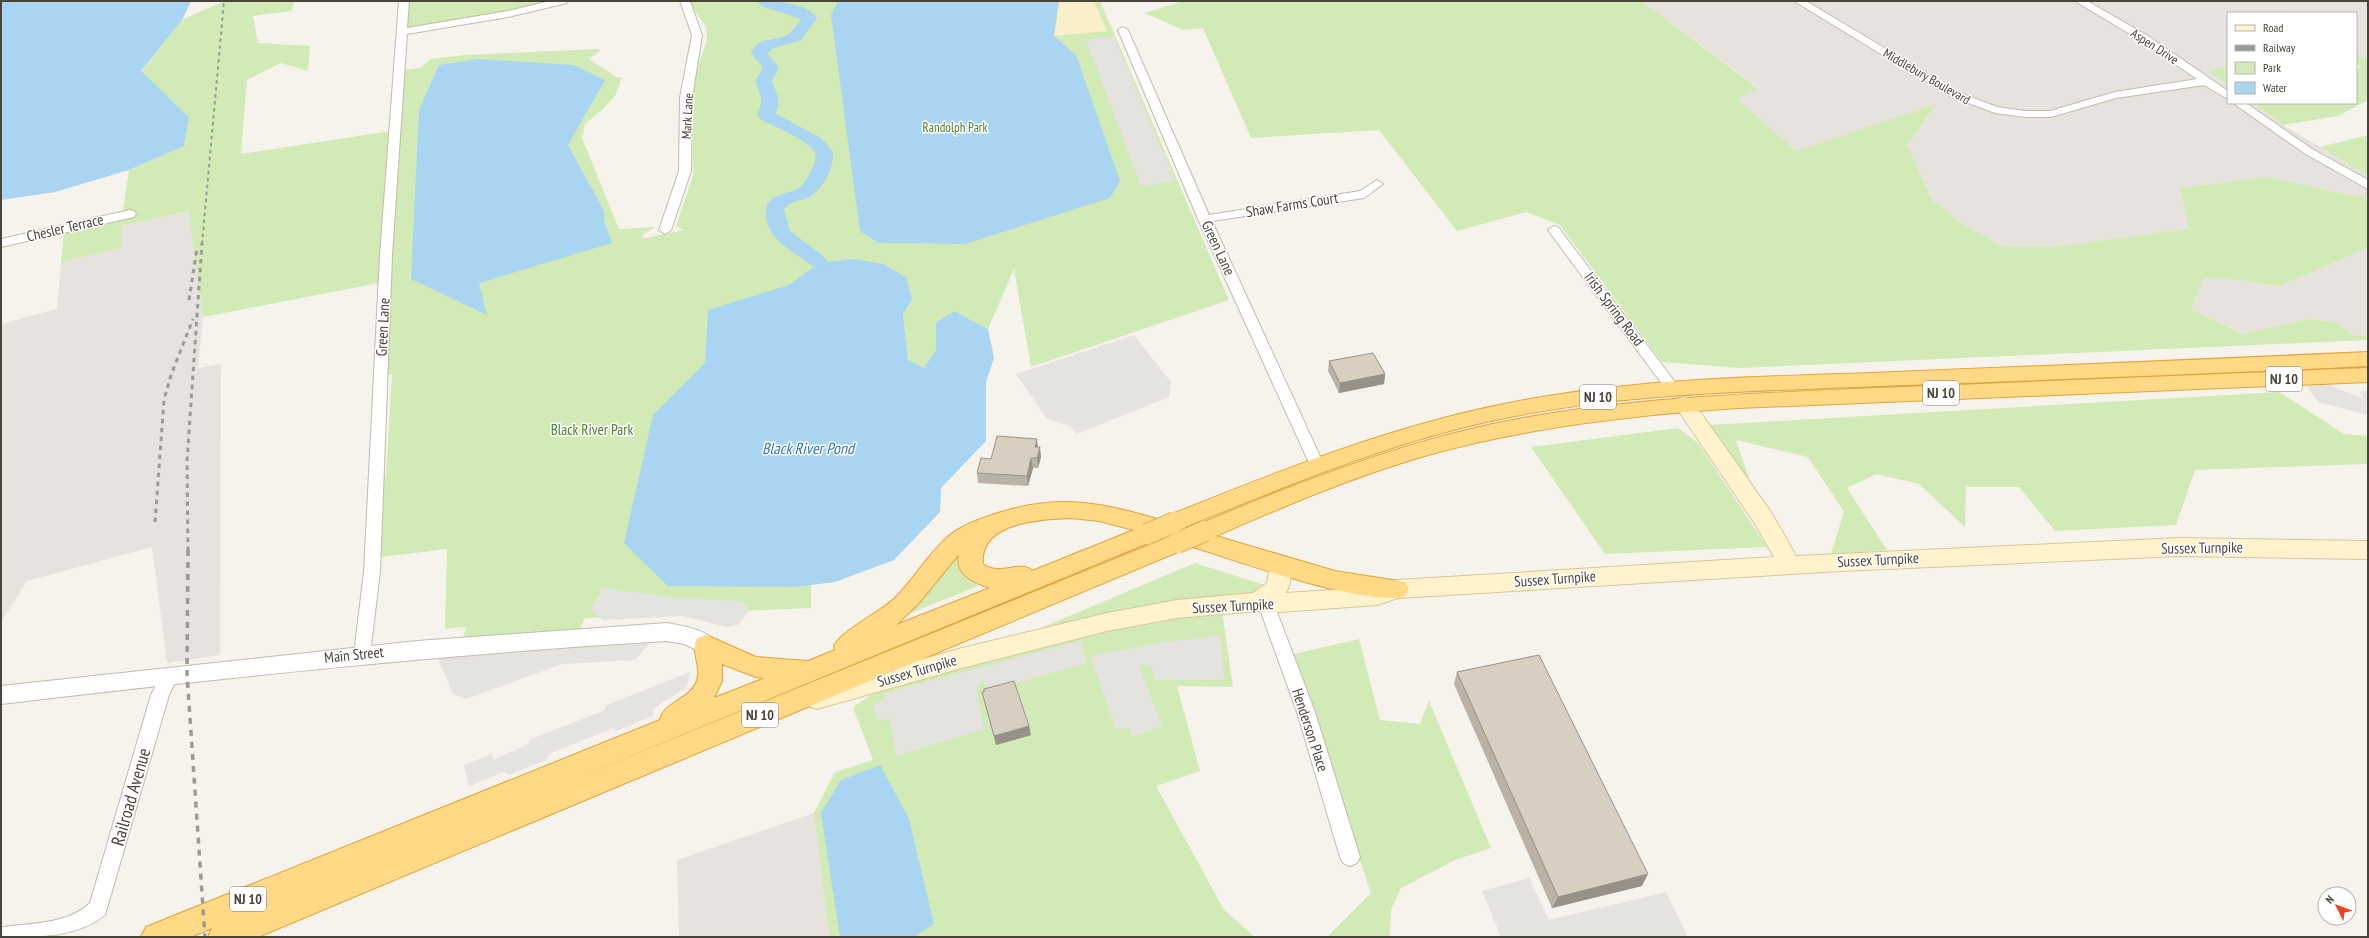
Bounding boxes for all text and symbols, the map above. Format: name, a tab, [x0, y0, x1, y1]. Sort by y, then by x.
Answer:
legend	[2227, 12, 2357, 104]
text: Road	[2263, 20, 2283, 35]
street label: Aspen Drive	[2128, 25, 2182, 68]
text: Railway	[2263, 40, 2296, 55]
street label: Middlebury Boulevard	[1880, 45, 1973, 108]
text: Park	[2263, 60, 2281, 75]
text: Water	[2263, 80, 2288, 95]
street label: Mark Lane	[678, 93, 697, 139]
park label: Randolph Park	[923, 119, 987, 136]
street label: Shaw Farms Court	[1244, 188, 1339, 221]
street label: Chesler Terrace	[25, 209, 105, 246]
street label: Green Lane	[1198, 217, 1239, 278]
street label: Irish Spring Road	[1580, 268, 1648, 350]
street label: Green Lane	[371, 297, 394, 357]
road number: NJ 10	[2266, 367, 2302, 391]
road number: NJ 10	[1923, 381, 1959, 405]
road number: NJ 10	[1580, 385, 1616, 409]
park label: Black River Park	[551, 420, 633, 439]
water label: Black River Pond	[762, 438, 856, 458]
street label: Sussex Turnpike	[2161, 537, 2243, 558]
street label: Sussex Turnpike	[1837, 548, 1919, 571]
street label: Sussex Turnpike	[1513, 566, 1596, 591]
street label: Sussex Turnpike	[1192, 594, 1274, 617]
street label: Main Street	[323, 642, 385, 667]
street label: Sussex Turnpike	[875, 650, 959, 691]
street label: Henderson Place	[1288, 686, 1333, 774]
road number: NJ 10	[742, 703, 778, 727]
street label: Railroad Avenue	[106, 745, 155, 848]
north arrow	[2317, 886, 2357, 926]
road number: NJ 10	[230, 887, 266, 911]
text: N	[2322, 892, 2337, 906]

